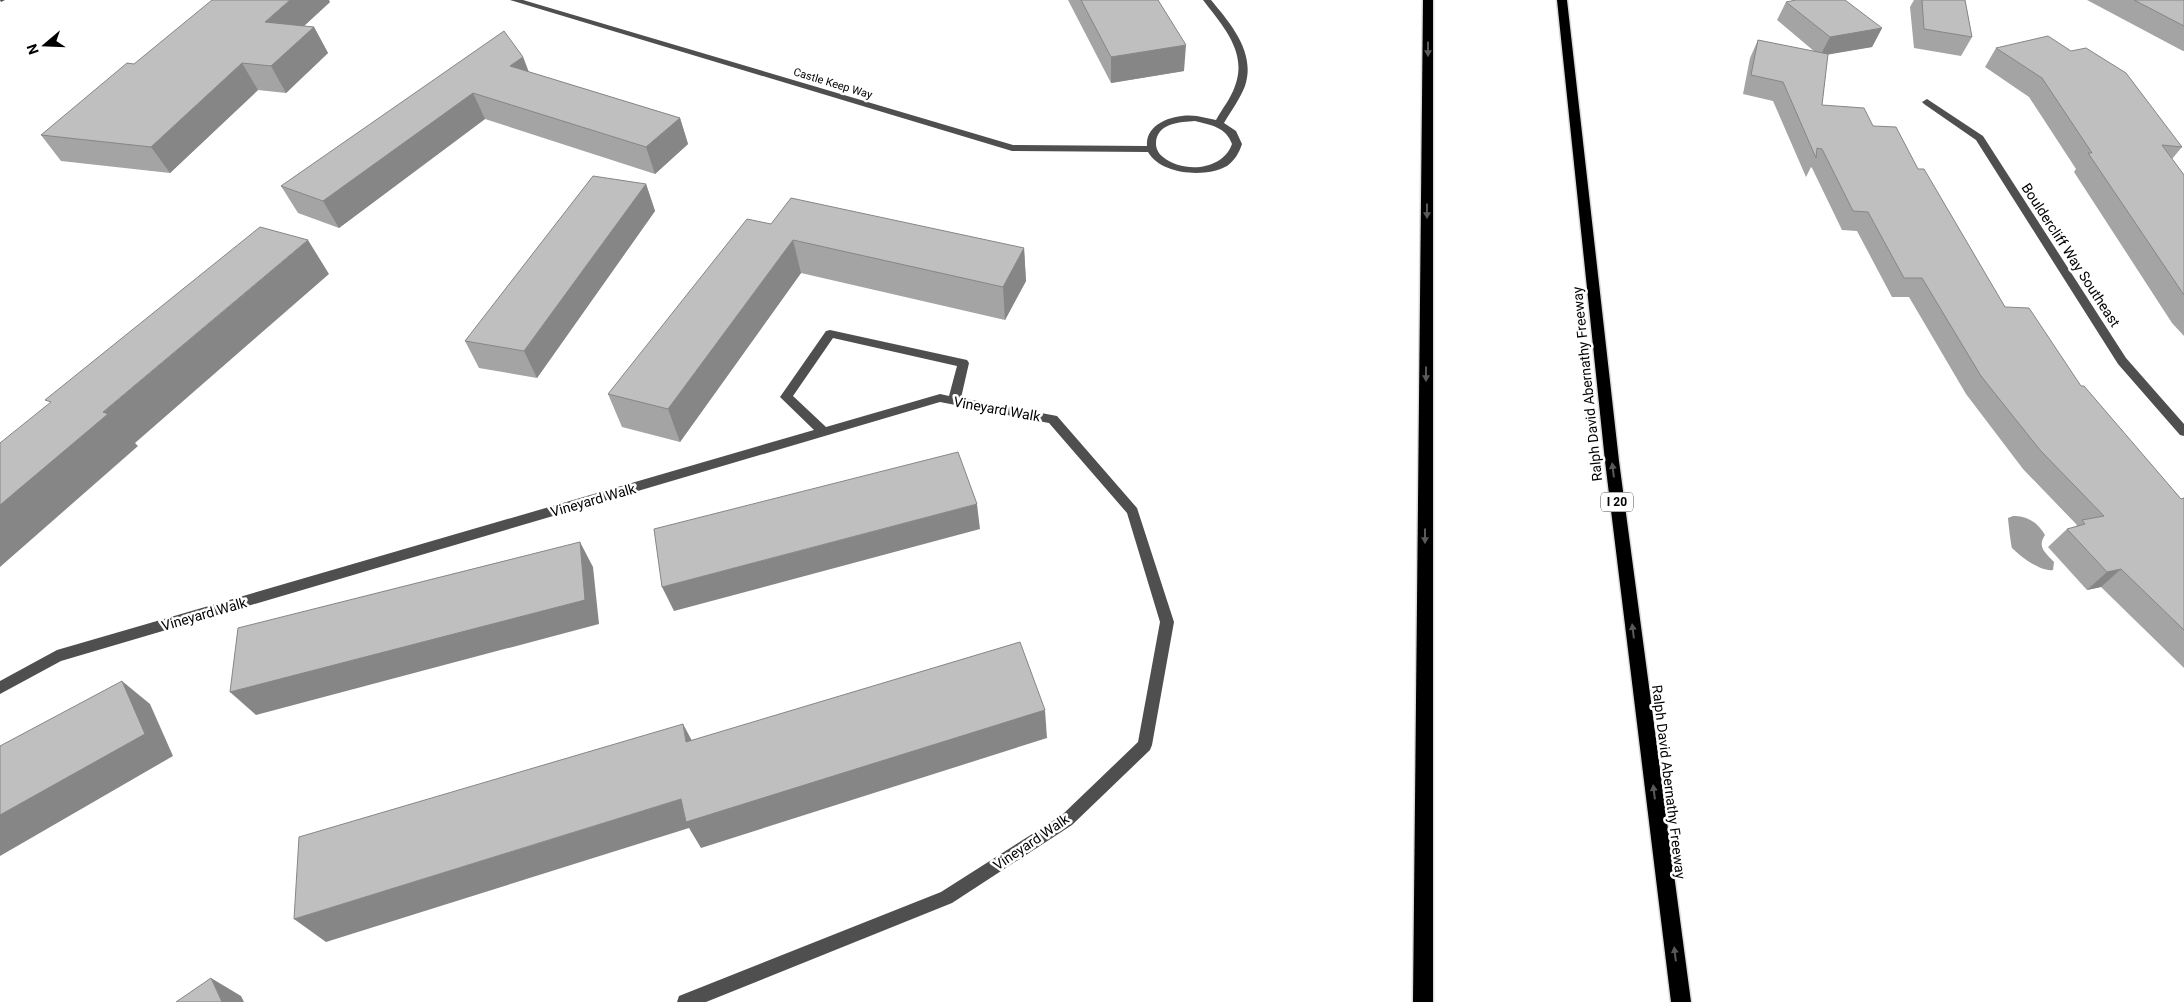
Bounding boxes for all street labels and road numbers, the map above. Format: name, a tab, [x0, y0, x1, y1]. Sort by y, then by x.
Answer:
street label: Castle Keep Way	[792, 65, 875, 102]
street label: Bouldercliff Way Southeast	[2019, 180, 2124, 330]
street label: Ralph David Abernathy Freeway	[1569, 286, 1605, 482]
street label: Vineyard Walk	[952, 393, 1043, 425]
street label: Vineyard Walk	[549, 480, 638, 520]
road number: I 20	[1601, 492, 1633, 512]
street label: Vineyard Walk	[160, 594, 249, 634]
street label: Ralph David Abernathy Freeway	[1649, 684, 1689, 880]
street label: Vineyard Walk	[990, 810, 1073, 873]

